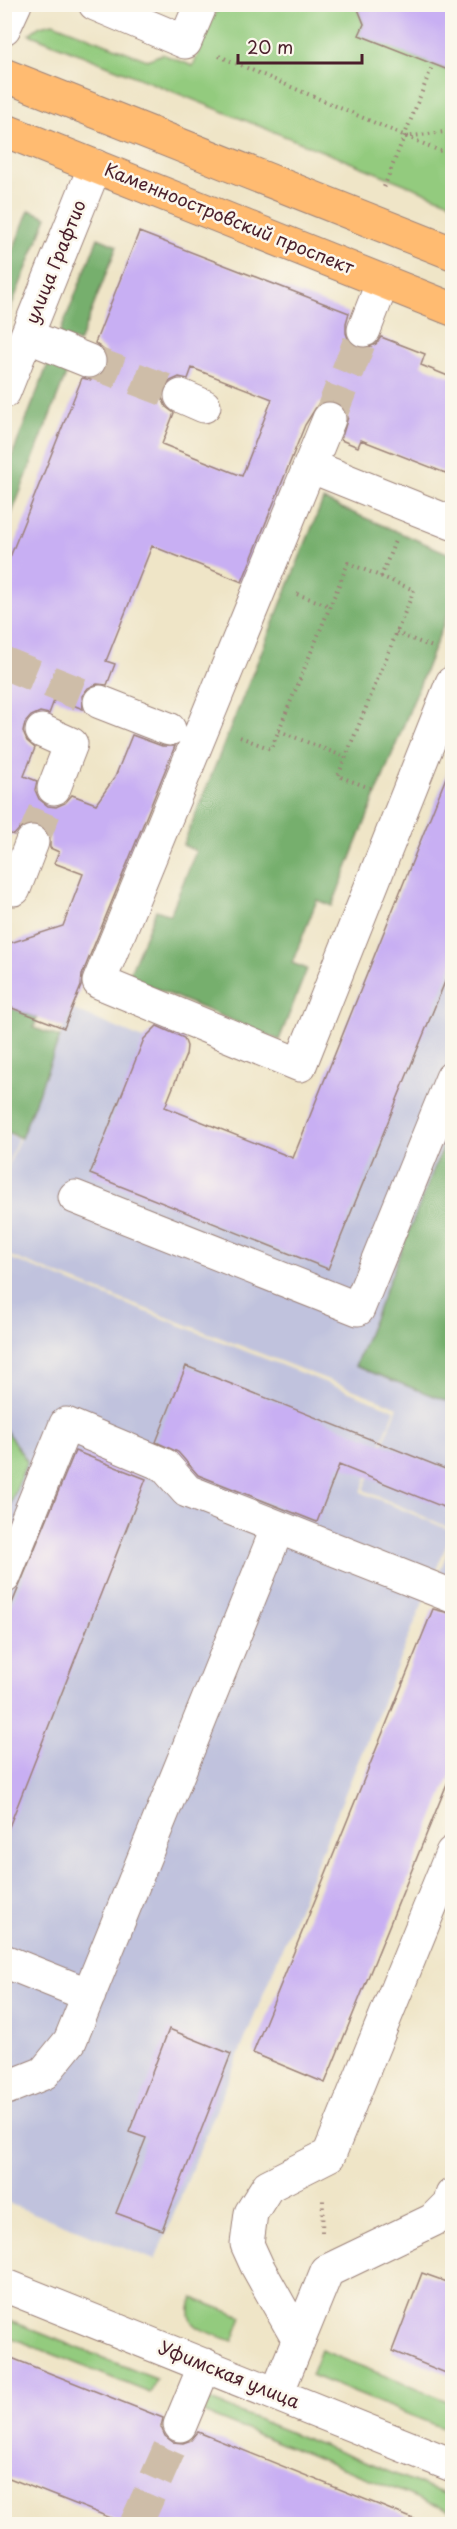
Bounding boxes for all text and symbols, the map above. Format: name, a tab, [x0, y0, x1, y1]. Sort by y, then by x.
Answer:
scale bar	[238, 27, 362, 65]
text: 20 m	[247, 33, 293, 60]
street label: Каменноостровский проспект	[101, 155, 359, 280]
street label: улица Графтио	[17, 195, 92, 328]
street label: Уфимская улица	[155, 2333, 305, 2414]

